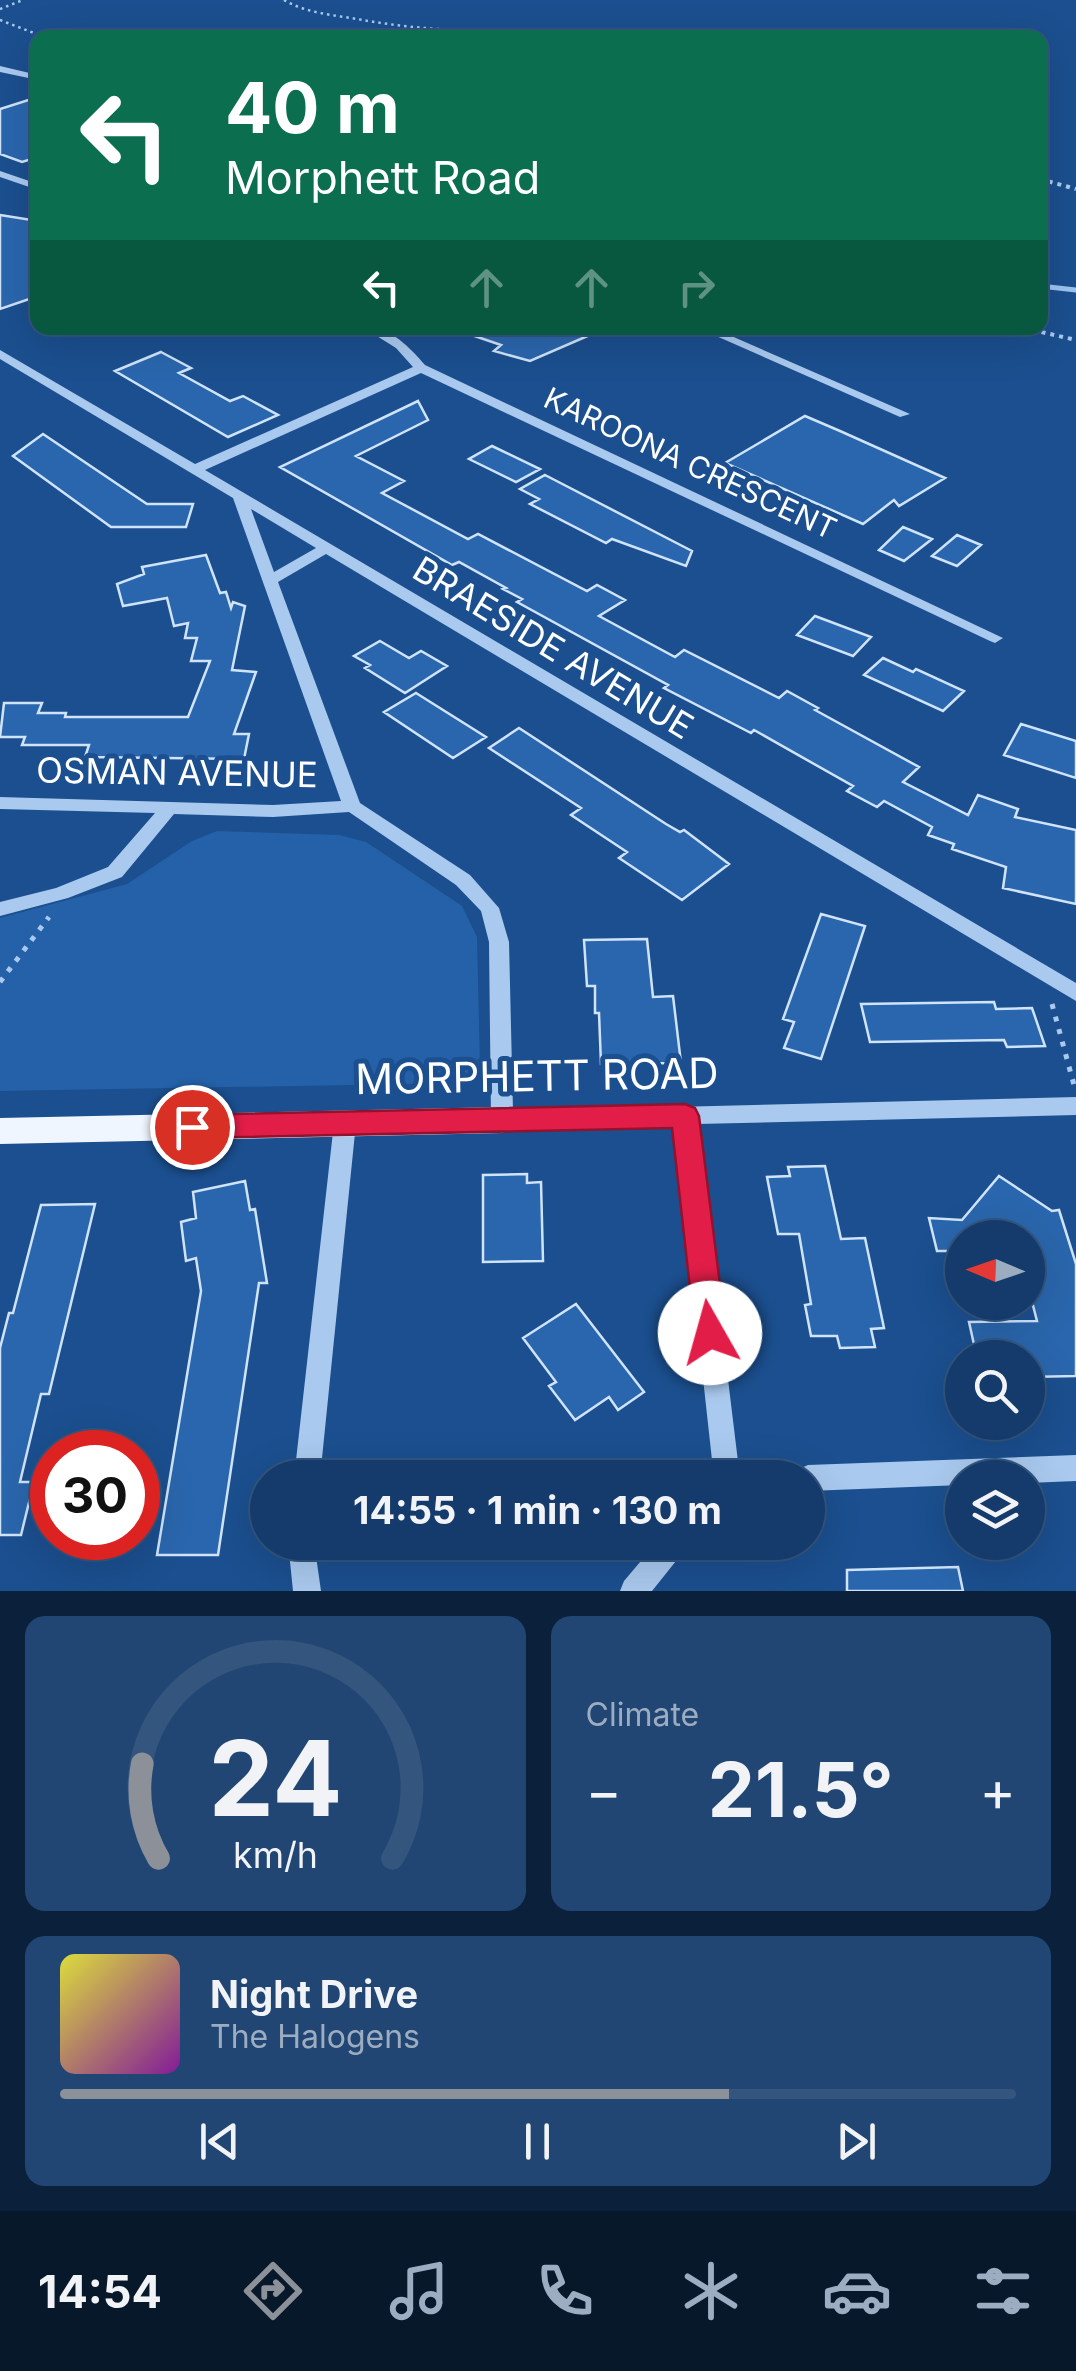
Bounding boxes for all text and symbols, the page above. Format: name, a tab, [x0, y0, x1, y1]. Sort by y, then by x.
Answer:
text: 40 m	[225, 65, 400, 150]
icon: left	[60, 70, 190, 200]
text: Morphett Road	[225, 150, 540, 205]
icon: left	[354, 260, 409, 315]
icon: ahead	[459, 260, 514, 315]
icon: ahead	[564, 260, 619, 315]
icon: right	[669, 260, 724, 315]
street label: KAROONA CRESCENT	[539, 380, 842, 547]
street label: BRAESIDE AVENUE	[406, 547, 701, 747]
street label: OSMAN AVENUE	[36, 749, 318, 795]
street label: MORPHETT ROAD	[355, 1047, 719, 1104]
pin	[150, 1085, 235, 1170]
icon: arrive	[165, 1100, 220, 1155]
north arrow	[945, 1220, 1045, 1320]
map controls	[945, 1220, 1045, 1560]
position arrow	[658, 1281, 762, 1385]
button: search	[945, 1340, 1045, 1440]
speed limit sign: 30	[30, 1430, 160, 1560]
button: layers	[945, 1460, 1045, 1560]
text: 14:55 · 1 min · 130 m	[353, 1487, 722, 1533]
text: Climate	[586, 1695, 699, 1734]
text: 24	[208, 1715, 342, 1841]
text: 21.5°	[708, 1744, 894, 1835]
text: −	[586, 1758, 622, 1824]
text: +	[980, 1758, 1016, 1824]
text: km/h	[233, 1833, 318, 1877]
text: Night Drive	[210, 1971, 418, 2017]
text: The Halogens	[210, 2017, 420, 2056]
icon: previous	[192, 2114, 247, 2169]
icon: pause	[510, 2114, 565, 2169]
icon: next	[829, 2114, 884, 2169]
icon: directions	[238, 2256, 308, 2326]
icon: music	[384, 2256, 454, 2326]
icon: phone	[530, 2256, 600, 2326]
icon: climate	[676, 2256, 746, 2326]
icon: car	[822, 2256, 892, 2326]
icon: filters	[968, 2256, 1038, 2326]
text: 14:54	[38, 2264, 162, 2319]

